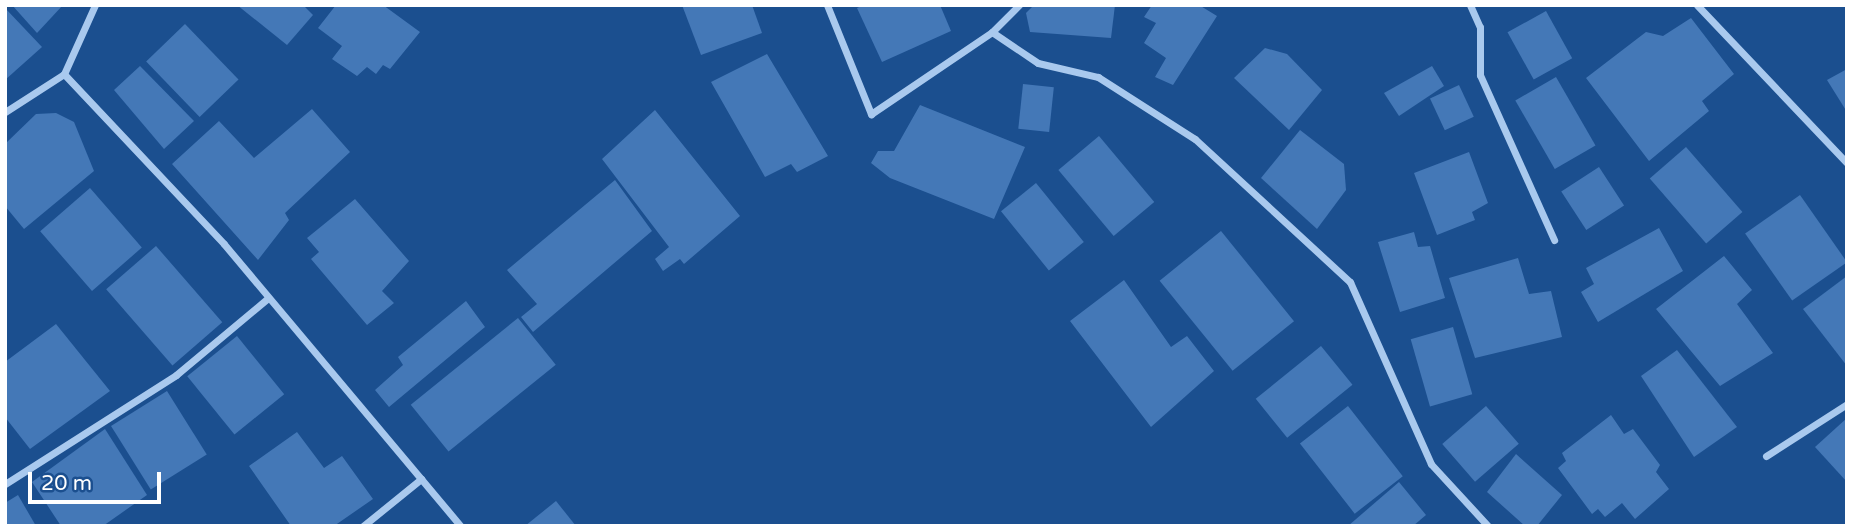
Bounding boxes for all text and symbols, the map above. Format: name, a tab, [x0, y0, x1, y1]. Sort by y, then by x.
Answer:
scale bar	[32, 458, 164, 502]
text: 20 m	[41, 471, 92, 496]

